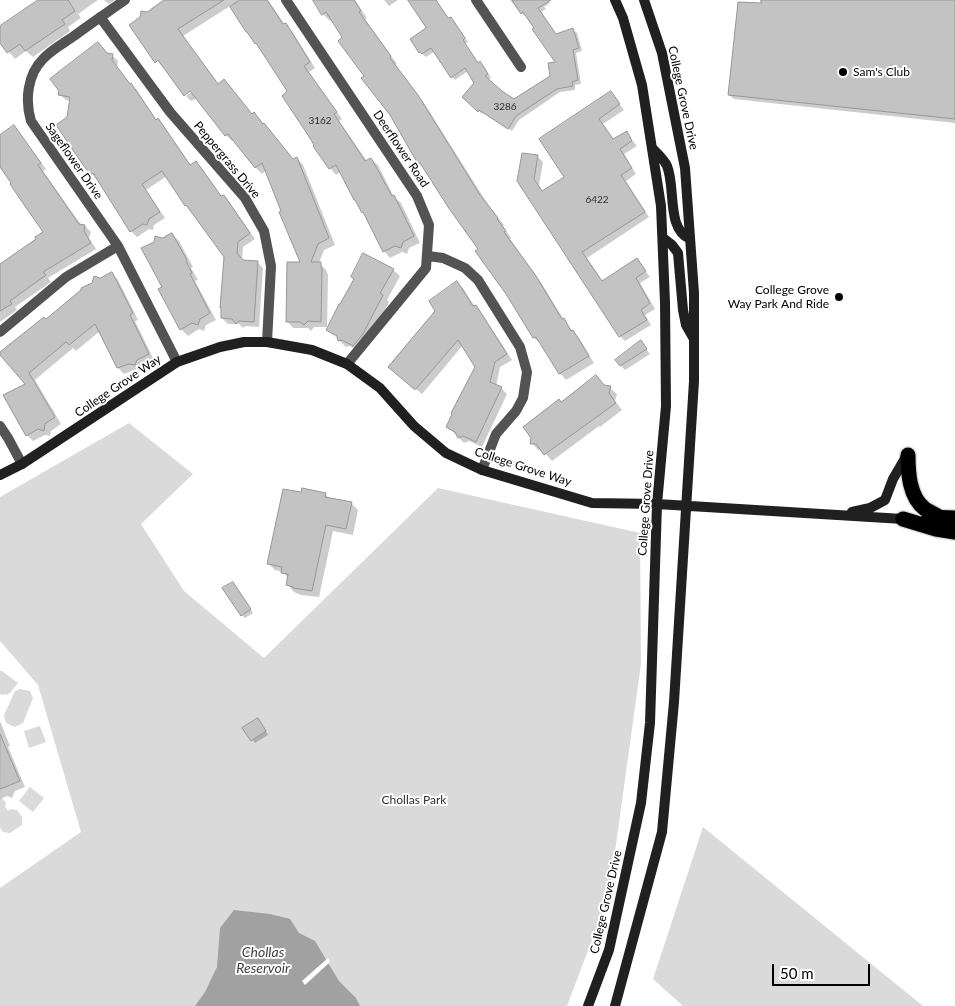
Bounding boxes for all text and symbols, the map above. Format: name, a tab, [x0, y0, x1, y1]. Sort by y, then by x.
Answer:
street label: College Grove Drive	[665, 45, 701, 151]
place label: Sam's Club	[853, 65, 910, 79]
marker: Sam's Club	[837, 66, 849, 78]
house number: 3286	[493, 101, 517, 113]
street label: Deerflower Road	[370, 108, 432, 190]
house number: 3162	[308, 115, 332, 127]
street label: Peppergrass Drive	[191, 119, 263, 201]
street label: Sageflower Drive	[42, 120, 106, 202]
house number: 6422	[585, 194, 609, 206]
place label: College Grove Way Park And Ride	[728, 283, 829, 311]
marker: College Grove Way Park And Ride	[833, 291, 845, 303]
street label: College Grove Way	[72, 352, 164, 420]
street label: College Grove Way	[473, 445, 573, 489]
street label: College Grove Drive	[635, 450, 657, 556]
park label: Chollas Park	[382, 793, 446, 807]
street label: College Grove Drive	[587, 849, 625, 955]
water label: Chollas Reservoir	[236, 944, 290, 976]
scale bar	[775, 954, 872, 986]
text: 50 m	[780, 964, 814, 982]

